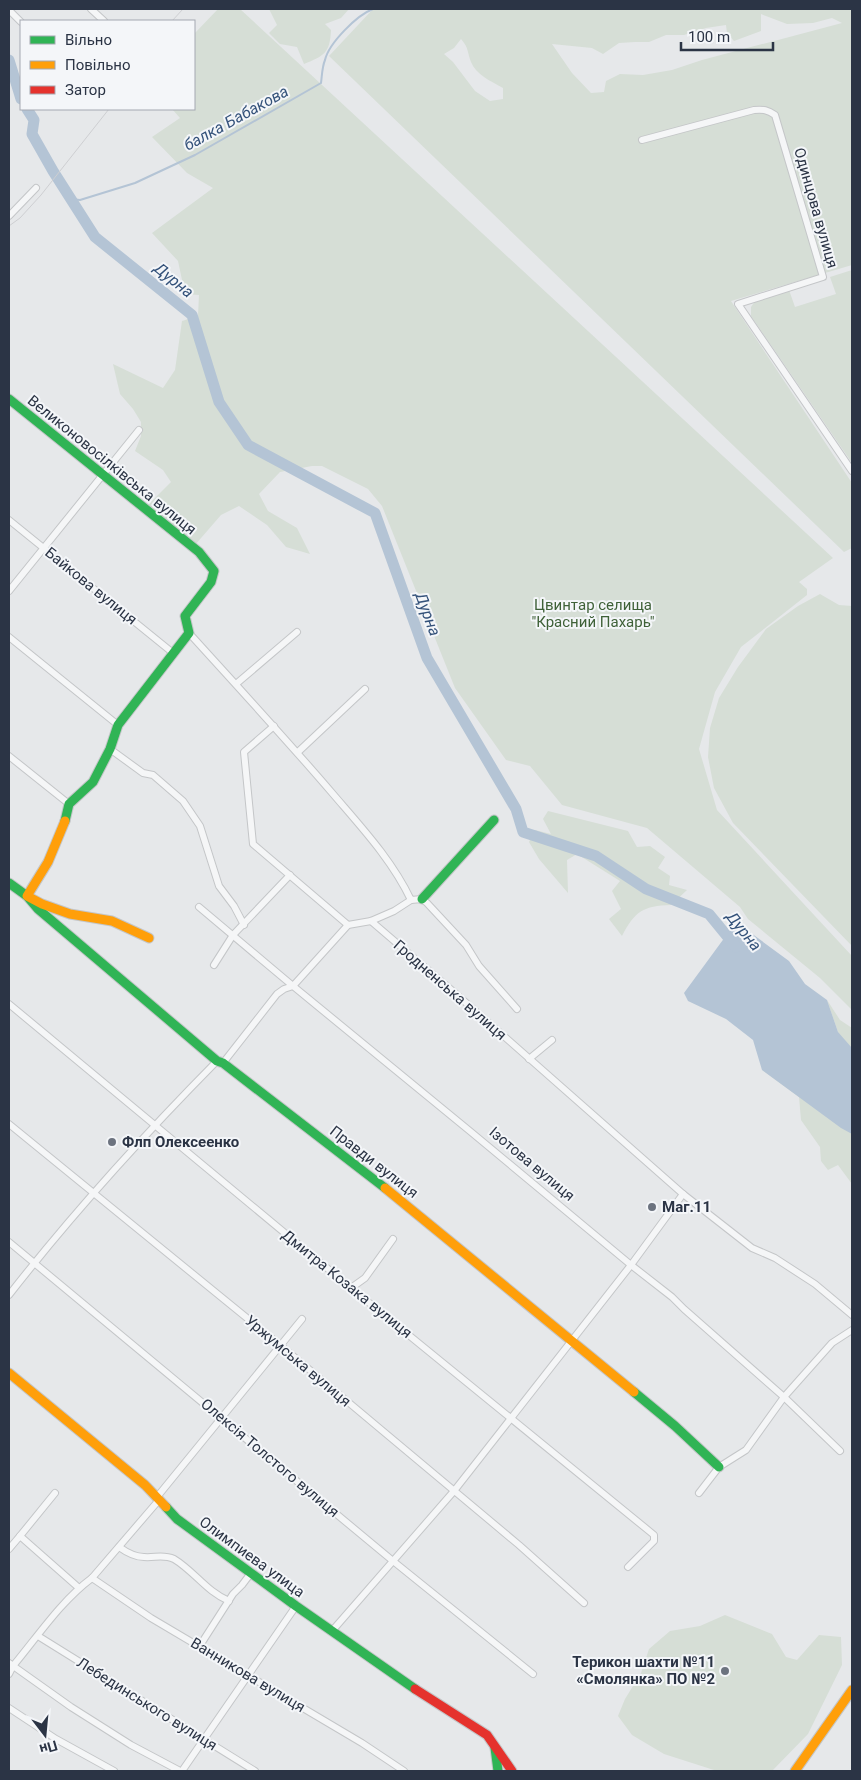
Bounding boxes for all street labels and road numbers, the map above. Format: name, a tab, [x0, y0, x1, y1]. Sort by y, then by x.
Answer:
street label: Одинцова вулиця	[790, 146, 842, 270]
street label: Великоновосілківська вулиця	[24, 391, 200, 539]
street label: Байкова вулиця	[41, 543, 141, 629]
street label: Гродненська вулиця	[390, 936, 510, 1044]
street label: Правди вулиця	[326, 1122, 422, 1202]
street label: Ізотова вулиця	[486, 1123, 578, 1205]
street label: Дмитра Козака вулиця	[278, 1226, 416, 1342]
street label: Уржумська вулиця	[241, 1312, 355, 1410]
street label: Олексія Толстого вулиця	[197, 1395, 343, 1521]
street label: Олимпиева улица	[196, 1513, 308, 1601]
street label: Ванникова вулиця	[188, 1634, 308, 1716]
street label: Лебединського вулиця	[74, 1653, 220, 1755]

